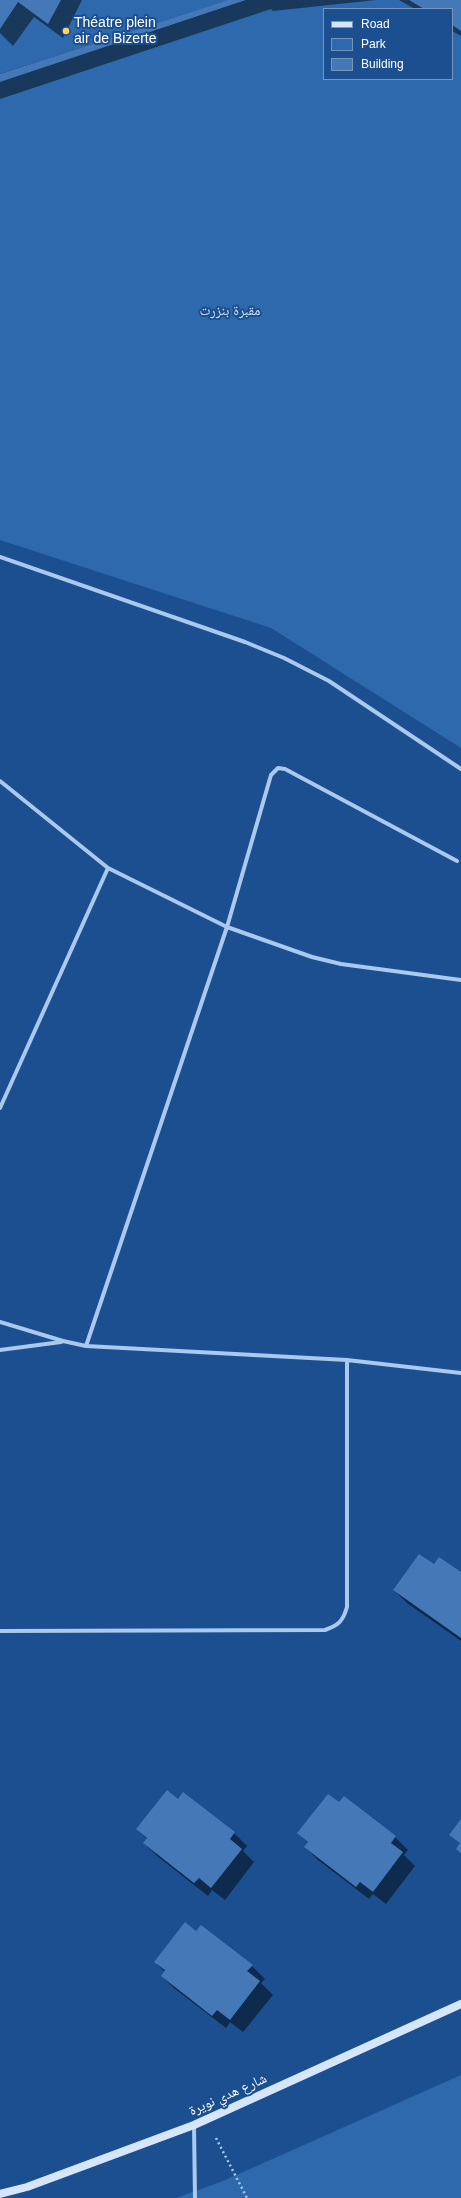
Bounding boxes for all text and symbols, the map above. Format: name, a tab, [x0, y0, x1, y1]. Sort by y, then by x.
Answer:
legend	[323, 8, 453, 80]
place label: Théatre plein air de Bizerte	[74, 15, 156, 48]
text: Road	[361, 17, 390, 31]
marker: Théatre plein air de Bizerte	[61, 26, 71, 36]
text: Park	[361, 37, 386, 51]
text: Building	[361, 57, 404, 71]
park label: مقبرة بنزرت	[200, 303, 260, 319]
street label: شارع هدي نويرة	[187, 2070, 269, 2120]

